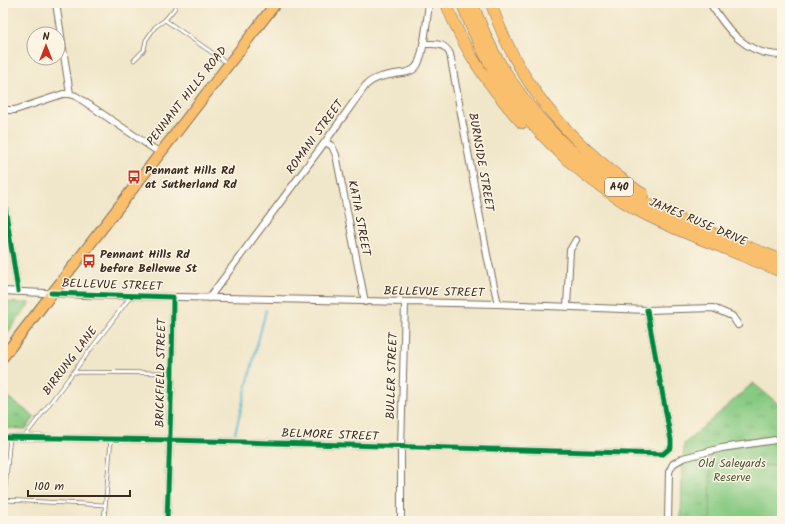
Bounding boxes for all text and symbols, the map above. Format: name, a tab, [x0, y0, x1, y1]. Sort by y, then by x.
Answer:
north arrow	[26, 26, 66, 66]
text: N	[43, 28, 50, 46]
street label: PENNANT HILLS ROAD	[142, 42, 232, 150]
street label: ROMANI STREET	[281, 95, 349, 178]
street label: BURNSIDE STREET	[463, 111, 499, 214]
place label: Pennant Hills Rd at Sutherland Rd	[145, 161, 237, 194]
bus stop icon: Pennant Hills Rd at Sutherland Rd	[126, 169, 142, 185]
street label: KATIA STREET	[342, 178, 376, 259]
road number: A40	[605, 178, 633, 196]
street label: JAMES RUSE DRIVE	[646, 193, 751, 252]
place label: Pennant Hills Rd before Bellevue St	[100, 245, 198, 278]
bus stop icon: Pennant Hills Rd before Bellevue St	[81, 253, 97, 269]
street label: BELLEVUE STREET	[61, 274, 164, 296]
street label: BELLEVUE STREET	[384, 282, 486, 302]
street label: BRICKFIELD STREET	[151, 317, 171, 428]
street label: BIRRUNG LANE	[38, 322, 103, 399]
street label: BULLER STREET	[381, 331, 403, 420]
street label: BELMORE STREET	[281, 424, 380, 446]
park label: Old Saleyards Reserve	[698, 454, 766, 487]
scale bar	[28, 472, 130, 498]
text: 100 m	[34, 477, 65, 496]

